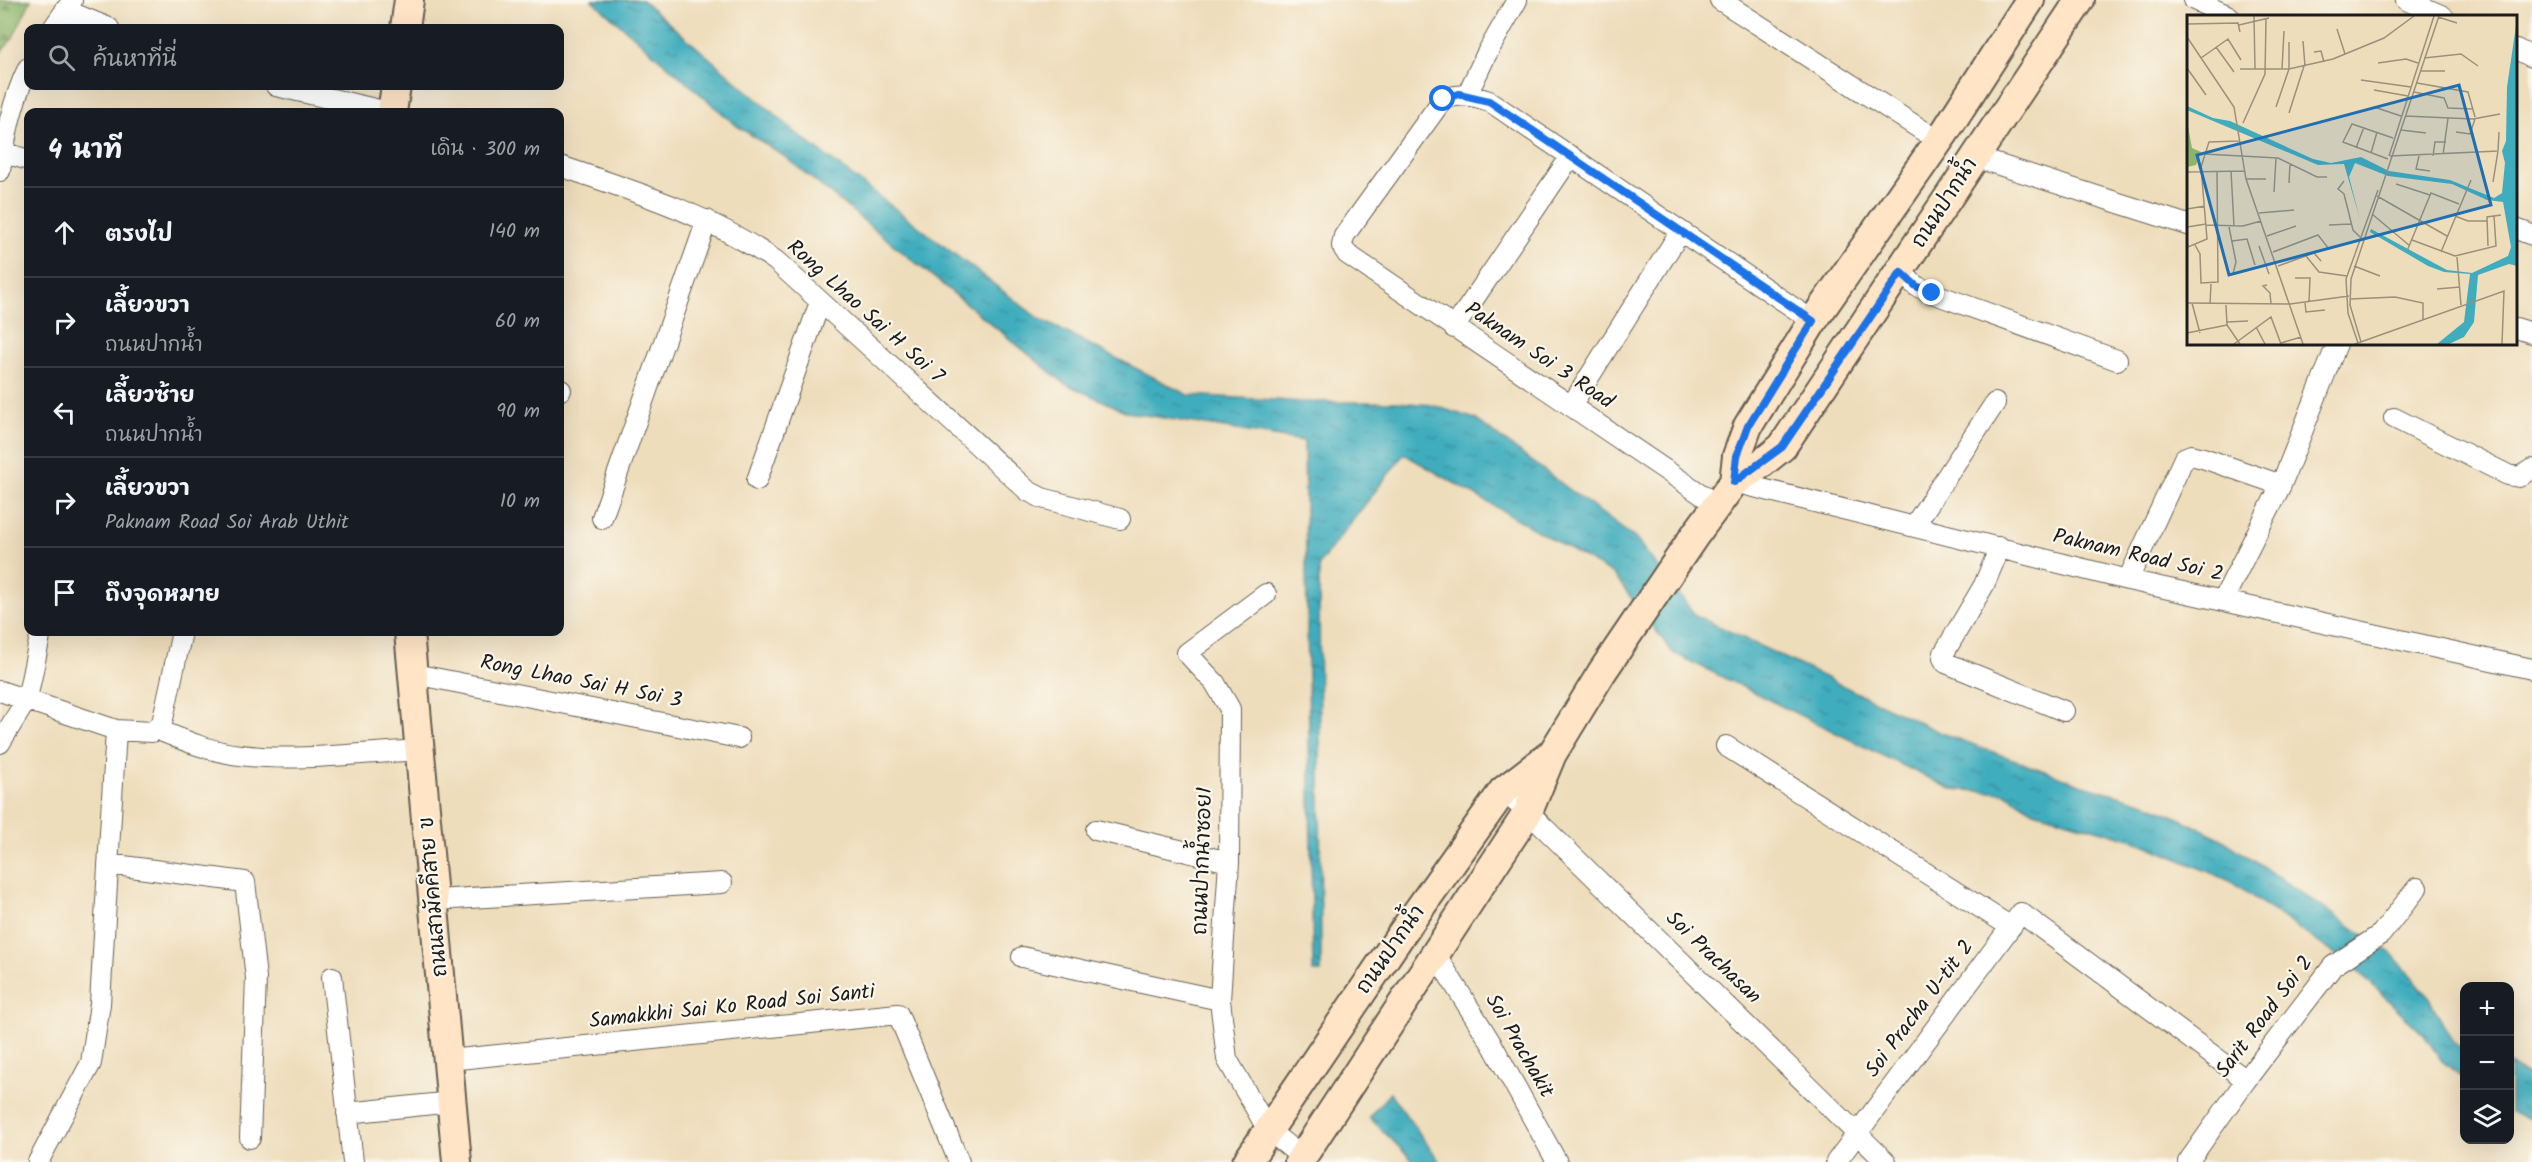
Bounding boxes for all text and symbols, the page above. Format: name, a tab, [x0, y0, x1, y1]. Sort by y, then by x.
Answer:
inset map	[2187, 15, 2517, 345]
search box	[24, 24, 564, 90]
icon: search	[45, 41, 78, 74]
text: ค้นหาที่นี่	[93, 43, 177, 78]
route start	[1429, 85, 1455, 111]
text: 4 นาที	[48, 130, 122, 172]
text: เดิน · 300 m	[430, 134, 540, 166]
street label: ถนนปากน้ำ	[1900, 149, 1987, 255]
icon: ahead	[48, 216, 81, 249]
text: 140 m	[489, 216, 540, 248]
text: ตรงไป	[105, 218, 173, 253]
street label: Rong Lhao Sai H Soi 7	[779, 232, 952, 393]
route end	[1918, 279, 1944, 305]
text: เลี้ยวขวา	[105, 289, 189, 324]
street label: Paknam Soi 3 Road	[1458, 294, 1621, 419]
icon: right	[48, 306, 81, 339]
text: 60 m	[495, 306, 540, 338]
text: ถนนปากน้ำ	[105, 330, 203, 362]
text: เลี้ยวซ้าย	[105, 379, 195, 414]
icon: left	[48, 396, 81, 429]
text: 90 m	[496, 396, 540, 428]
text: ถนนปากน้ำ	[105, 420, 203, 452]
text: เลี้ยวขวา	[105, 472, 189, 507]
icon: right	[48, 486, 81, 519]
text: 10 m	[500, 486, 540, 518]
text: Paknam Road Soi Arab Uthit	[105, 507, 349, 539]
street label: Paknam Road Soi 2	[2049, 520, 2227, 592]
icon: arrive	[48, 576, 81, 609]
text: ถึงจุดหมาย	[105, 578, 220, 613]
street label: Rong Lhao Sai H Soi 3	[477, 646, 685, 718]
street label: ถนนปากนำ้ซอย1	[1180, 786, 1222, 936]
street label: ถนนสามัคคีสาย ข	[411, 816, 457, 978]
street label: ถนนปากน้ำ	[1345, 896, 1434, 1001]
street label: Soi Prachasan	[1657, 904, 1769, 1012]
street label: Soi Pracha U-tit 2	[1857, 933, 1983, 1085]
street label: Sarit Road Soi 2	[2208, 949, 2322, 1085]
street label: Samakkhi Sai Ko Road Soi Santi	[588, 976, 877, 1038]
map controls	[2460, 982, 2514, 1144]
button: +	[2460, 982, 2514, 1036]
street label: Soi Prachakit	[1476, 988, 1563, 1105]
button: −	[2460, 1036, 2514, 1090]
button: layers	[2460, 1090, 2514, 1144]

